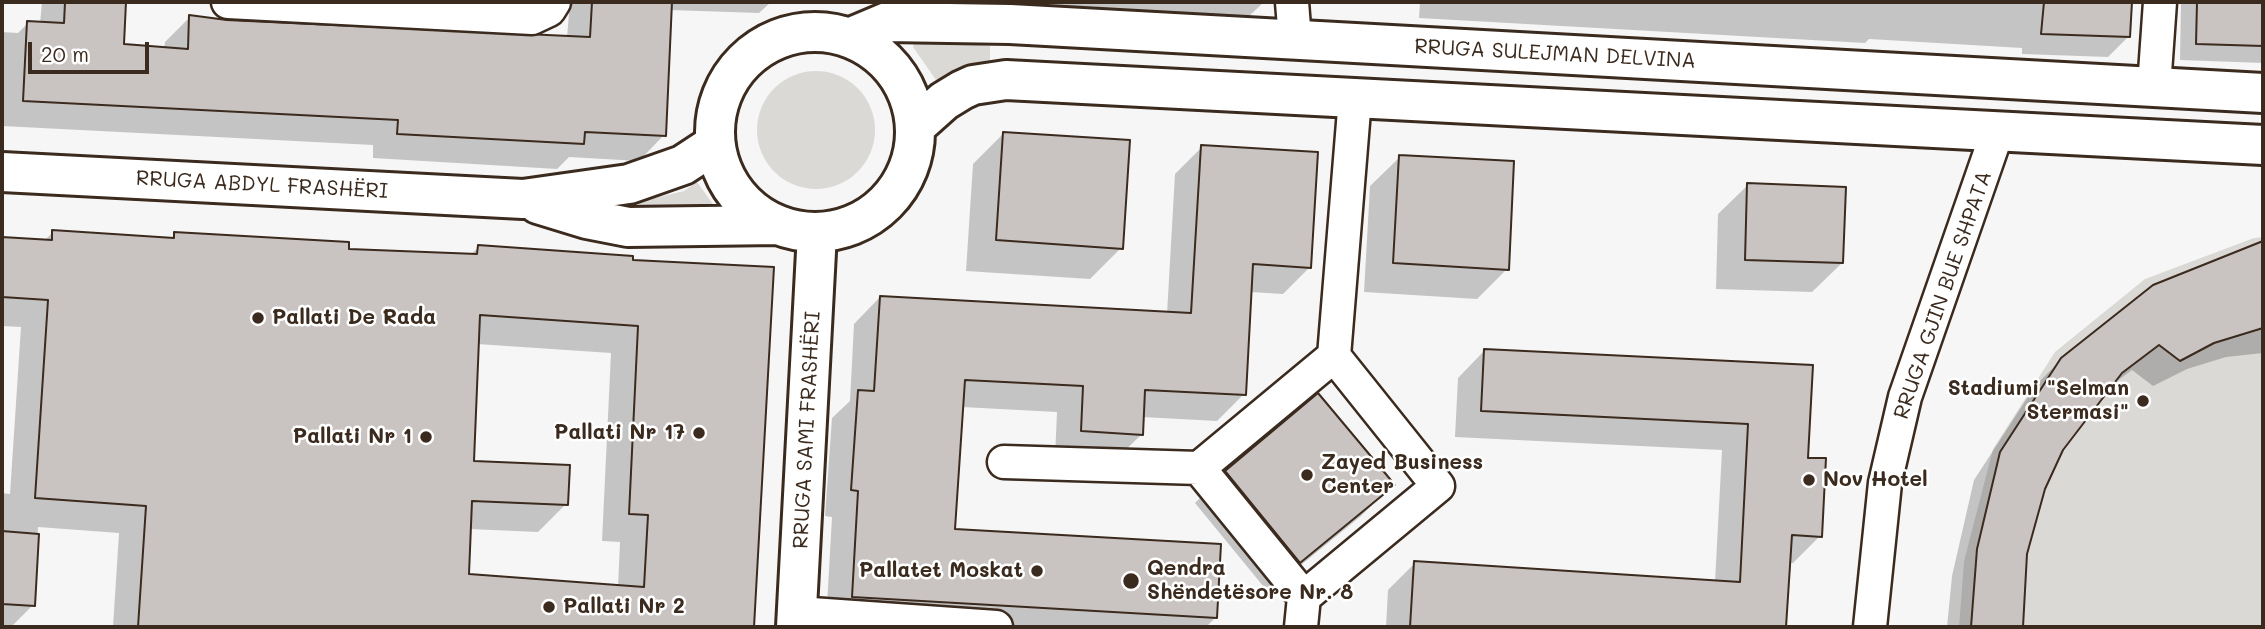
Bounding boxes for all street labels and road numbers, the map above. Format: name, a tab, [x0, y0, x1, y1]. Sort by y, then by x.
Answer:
street label: RRUGA SULEJMAN DELVINA	[1414, 34, 1696, 74]
street label: RRUGA ABDYL FRASHËRI	[135, 166, 389, 204]
street label: RRUGA GJIN BUE SHPATA	[1889, 168, 1997, 422]
street label: RRUGA SAMI FRASHËRI	[788, 311, 826, 549]

